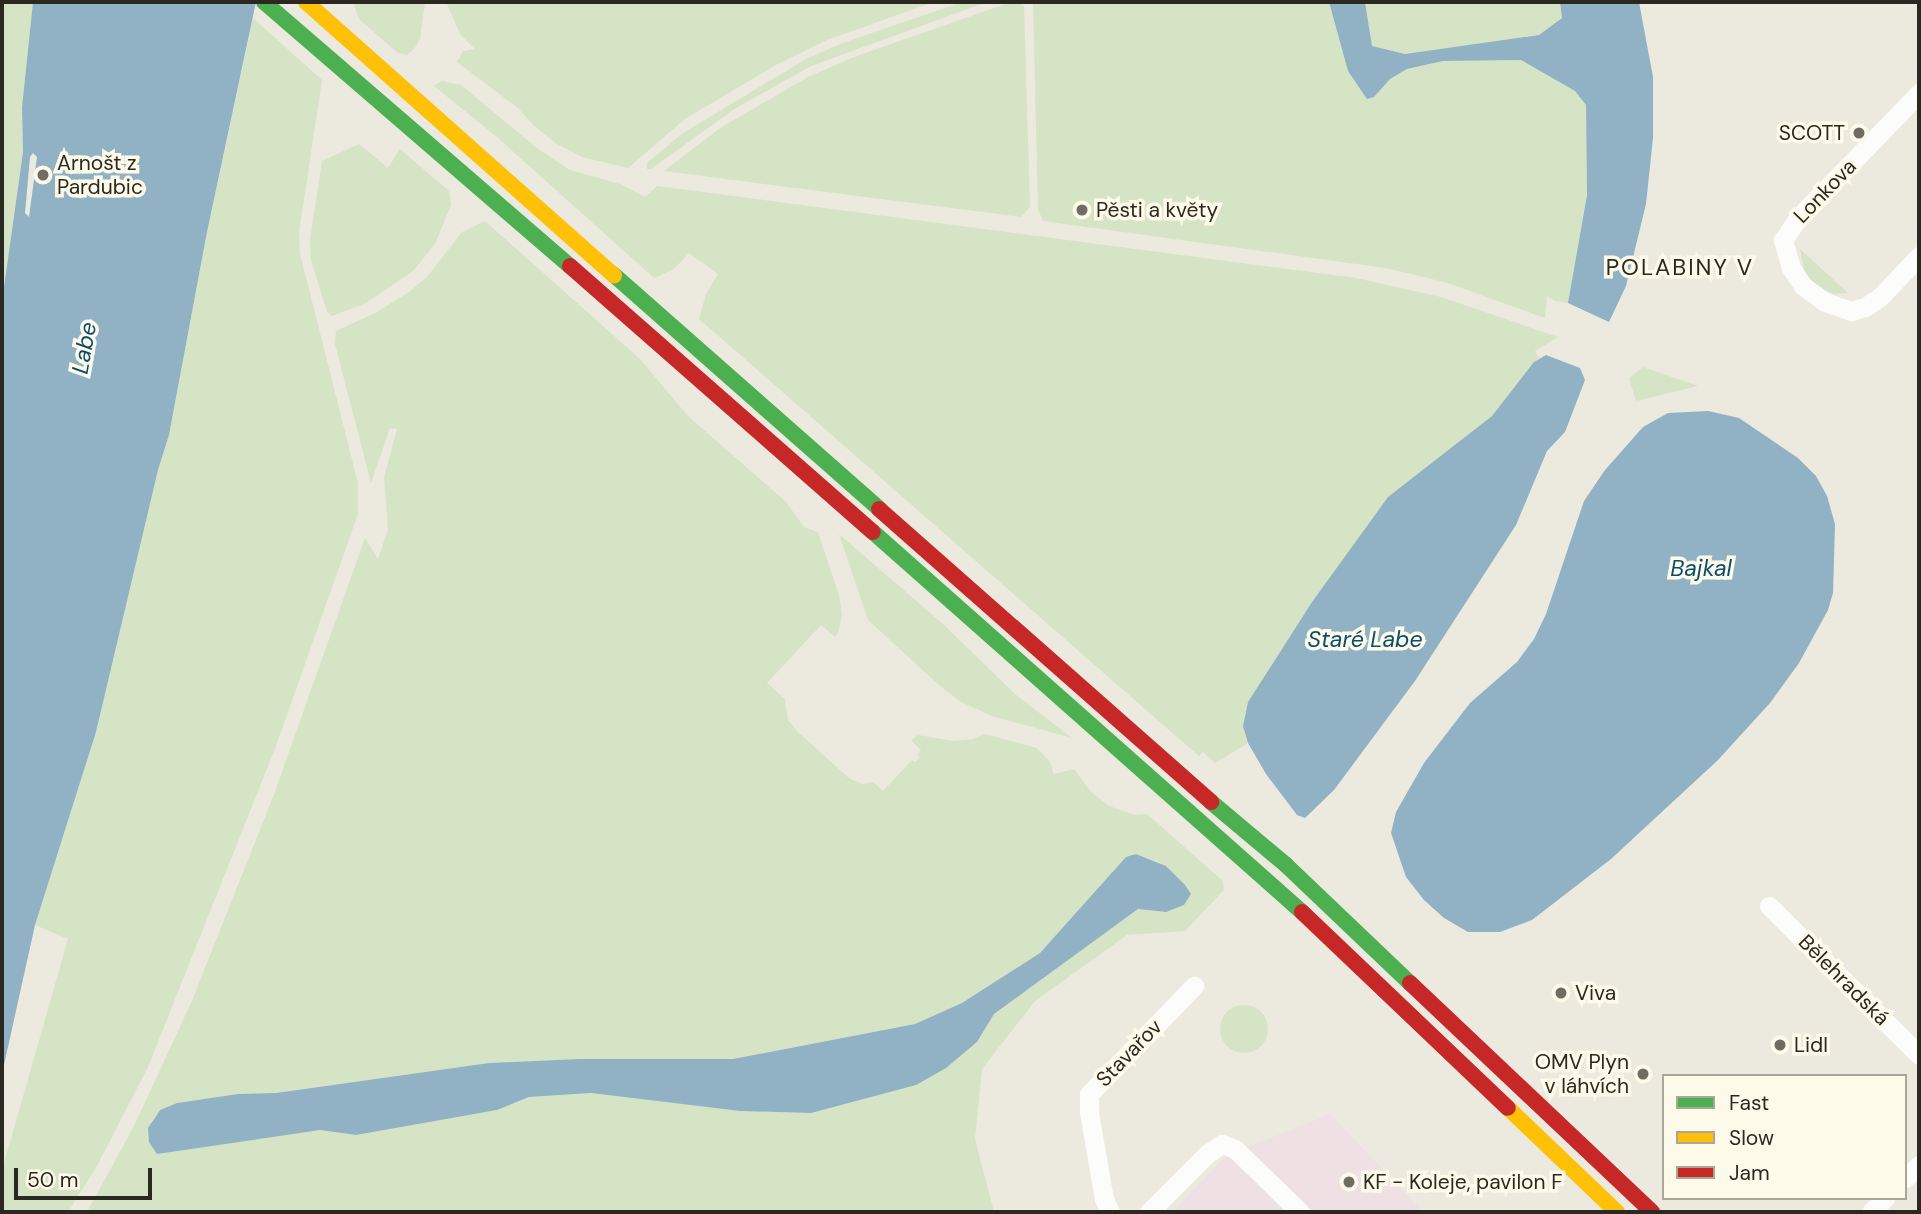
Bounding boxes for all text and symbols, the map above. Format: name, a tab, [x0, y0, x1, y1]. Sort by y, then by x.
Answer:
place label: SCOTT	[1779, 120, 1845, 146]
marker: SCOTT	[1851, 125, 1867, 141]
place label: Arnošt z Pardubic	[57, 150, 143, 200]
street label: Lonkova	[1789, 154, 1861, 228]
marker: Arnošt z Pardubic	[35, 167, 51, 183]
place label: Pěsti a květy	[1096, 197, 1218, 223]
marker: Pěsti a květy	[1074, 202, 1090, 218]
district label: POLABINY V	[1607, 253, 1753, 281]
water label: Labe	[66, 320, 102, 376]
water label: Bajkal	[1670, 554, 1732, 582]
water label: Staré Labe	[1307, 625, 1423, 653]
street label: Bělehradská	[1793, 929, 1895, 1031]
place label: Viva	[1575, 980, 1616, 1006]
marker: Viva	[1553, 985, 1569, 1001]
street label: Stavařov	[1091, 1014, 1167, 1092]
place label: Lidl	[1794, 1032, 1828, 1058]
marker: Lidl	[1772, 1037, 1788, 1053]
place label: OMV Plyn v láhvích	[1535, 1049, 1629, 1099]
marker: OMV Plyn v láhvích	[1635, 1066, 1651, 1082]
legend	[1662, 1074, 1907, 1200]
text: Fast	[1729, 1089, 1769, 1117]
text: Slow	[1729, 1124, 1774, 1152]
scale bar	[18, 1154, 156, 1198]
text: Jam	[1729, 1159, 1770, 1187]
text: 50 m	[27, 1166, 78, 1194]
place label: KF - Koleje, pavilon F	[1363, 1169, 1562, 1195]
marker: KF - Koleje, pavilon F	[1341, 1174, 1357, 1190]

